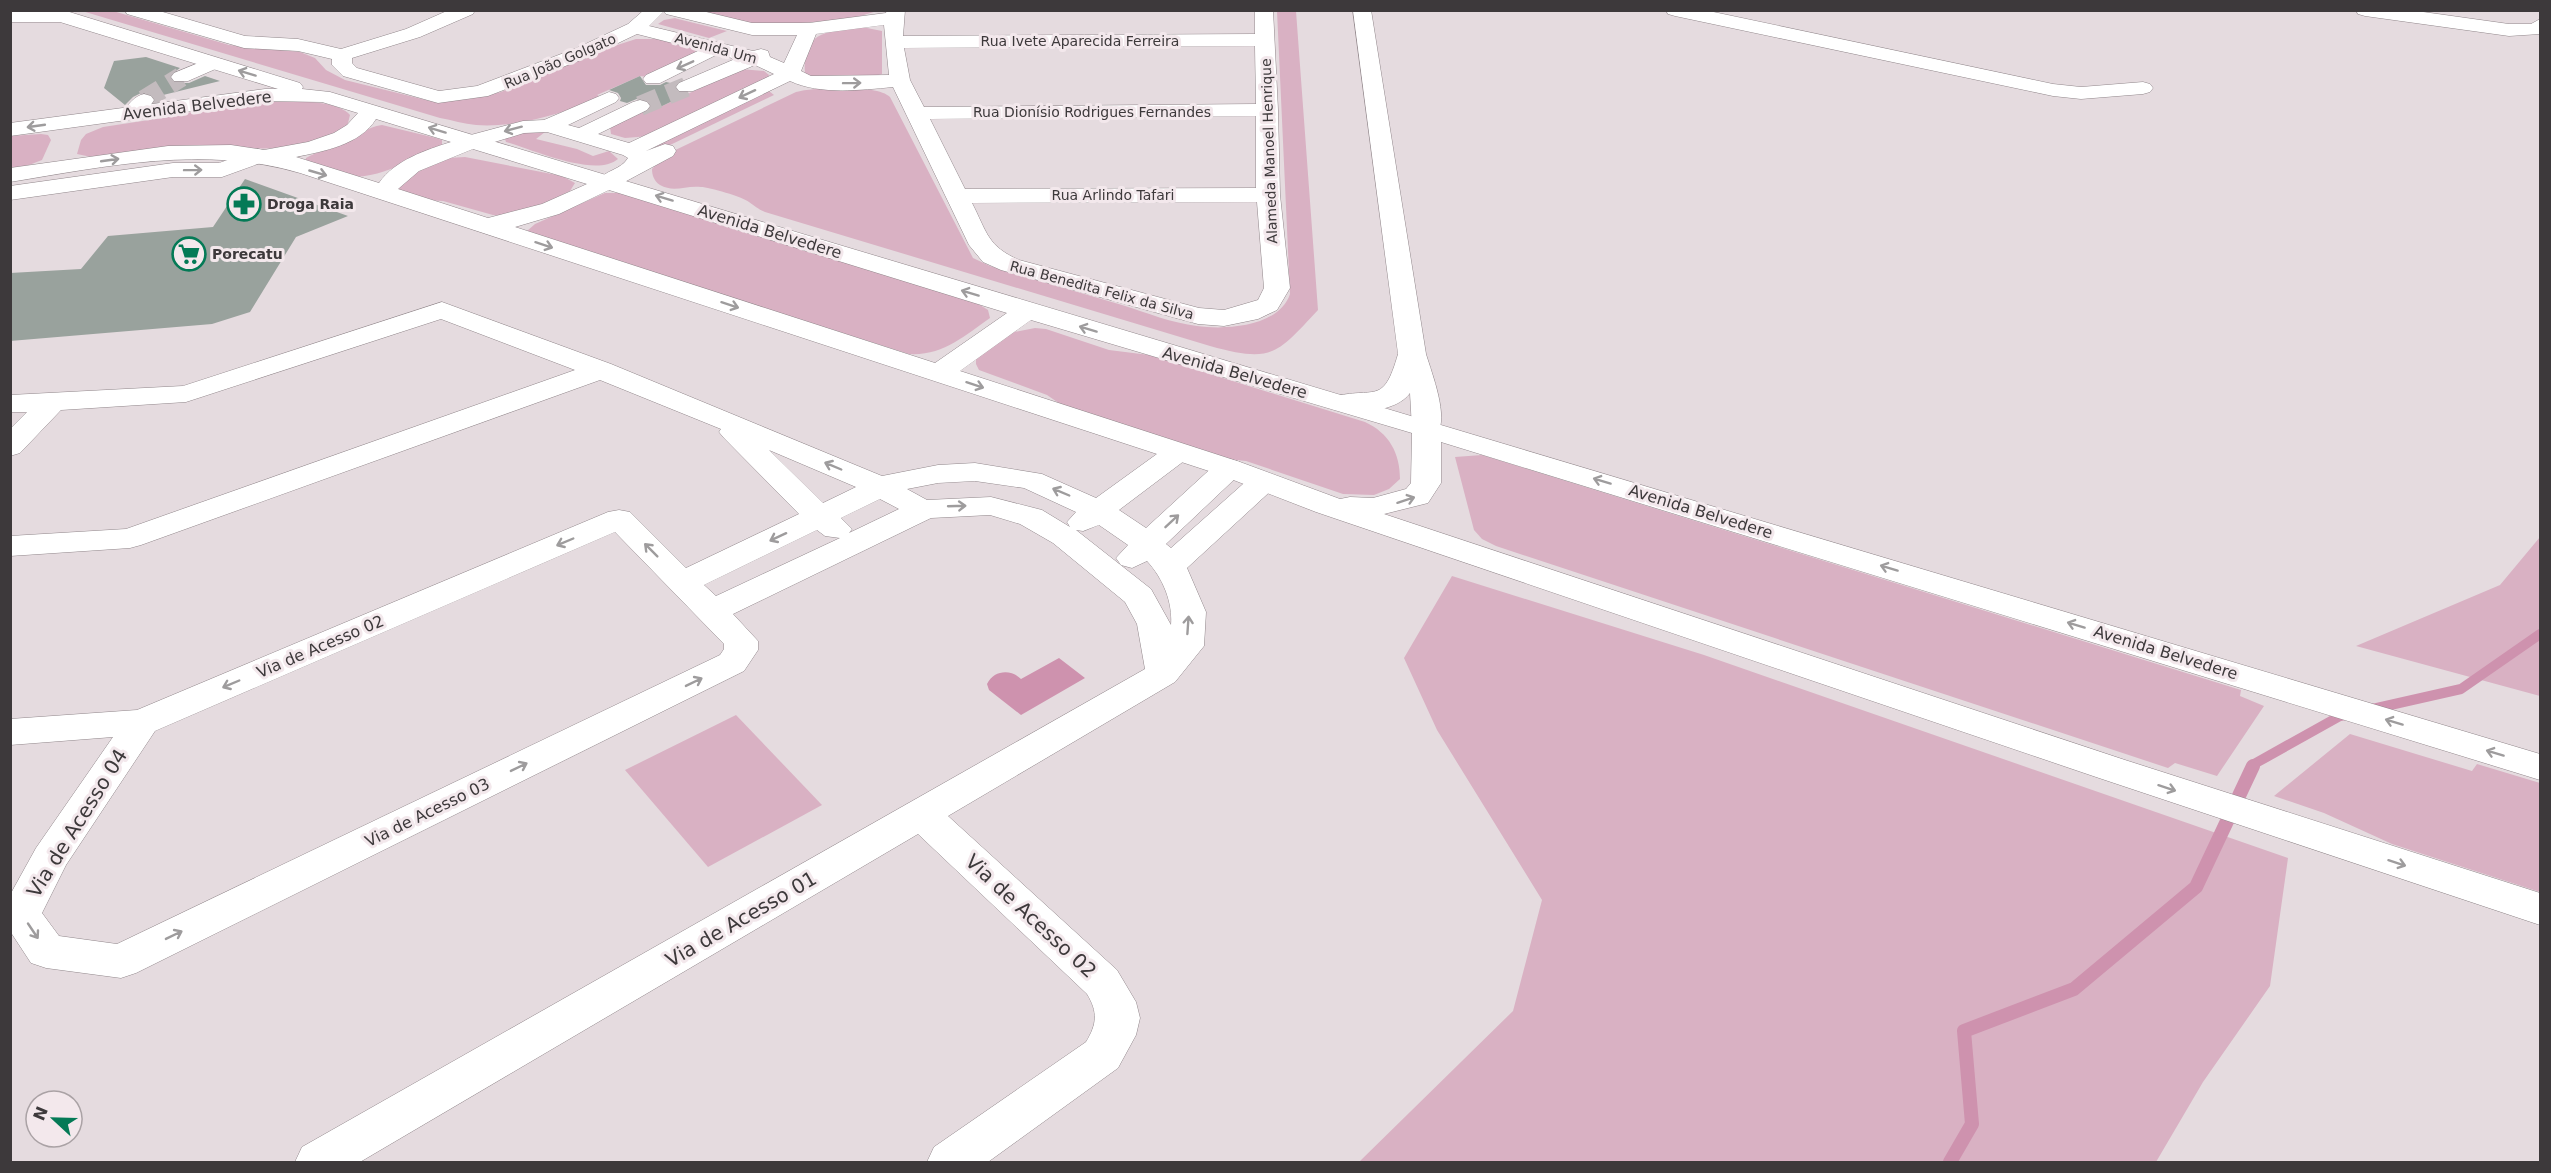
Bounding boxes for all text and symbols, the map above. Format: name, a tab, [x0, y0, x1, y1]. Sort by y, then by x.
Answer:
street label: Avenida Um	[673, 29, 759, 67]
street label: Rua João Golgato	[502, 30, 618, 92]
street label: Rua Ivete Aparecida Ferreira	[981, 33, 1179, 49]
street label: Alameda Manoel Henrique	[1258, 58, 1280, 244]
one-way arrow	[676, 60, 694, 71]
one-way arrow	[238, 67, 257, 78]
one-way arrow	[842, 78, 862, 89]
street label: Avenida Belvedere	[122, 87, 272, 124]
one-way arrow	[739, 89, 757, 101]
street label: Rua Dionísio Rodrigues Fernandes	[973, 104, 1211, 120]
one-way arrow	[27, 121, 46, 132]
one-way arrow	[428, 124, 447, 135]
one-way arrow	[504, 124, 523, 136]
one-way arrow	[100, 155, 119, 166]
one-way arrow	[183, 164, 203, 175]
one-way arrow	[309, 167, 328, 179]
pharmacy icon: Droga Raia	[226, 186, 262, 222]
street label: Rua Arlindo Tafari	[1052, 187, 1174, 203]
one-way arrow	[655, 192, 674, 203]
place label: Droga Raia	[267, 196, 354, 212]
street label: Avenida Belvedere	[696, 201, 844, 262]
supermarket icon: Porecatu	[171, 236, 207, 272]
one-way arrow	[534, 240, 553, 251]
place label: Porecatu	[212, 246, 283, 262]
street label: Rua Benedita Felix da Silva	[1008, 258, 1196, 322]
one-way arrow	[961, 287, 980, 298]
one-way arrow	[720, 300, 739, 311]
one-way arrow	[1079, 323, 1098, 334]
street label: Avenida Belvedere	[1160, 343, 1309, 402]
one-way arrow	[965, 380, 984, 391]
one-way arrow	[824, 460, 842, 471]
one-way arrow	[1593, 475, 1612, 486]
street label: Avenida Belvedere	[1627, 481, 1775, 542]
one-way arrow	[1053, 486, 1071, 498]
one-way arrow	[1396, 494, 1415, 505]
one-way arrow	[947, 500, 967, 512]
one-way arrow	[1164, 515, 1179, 529]
one-way arrow	[769, 532, 787, 544]
one-way arrow	[557, 537, 575, 548]
one-way arrow	[643, 543, 658, 558]
one-way arrow	[1880, 562, 1899, 573]
street label: Via de Acesso 02	[254, 611, 387, 682]
one-way arrow	[1183, 615, 1194, 635]
one-way arrow	[2067, 619, 2086, 630]
street label: Avenida Belvedere	[2092, 622, 2240, 683]
one-way arrow	[685, 675, 703, 687]
one-way arrow	[223, 679, 241, 690]
one-way arrow	[2384, 716, 2403, 727]
street label: Via de Acesso 04	[22, 744, 132, 902]
one-way arrow	[2486, 747, 2505, 758]
one-way arrow	[509, 761, 527, 773]
street label: Via de Acesso 03	[362, 774, 493, 851]
one-way arrow	[2157, 783, 2176, 794]
street label: Via de Acesso 02	[961, 849, 1101, 983]
one-way arrow	[2387, 858, 2406, 869]
street label: Via de Acesso 01	[661, 866, 821, 972]
one-way arrow	[27, 922, 39, 939]
one-way arrow	[164, 929, 182, 941]
north arrow	[24, 1089, 84, 1149]
text: N	[29, 1104, 52, 1123]

